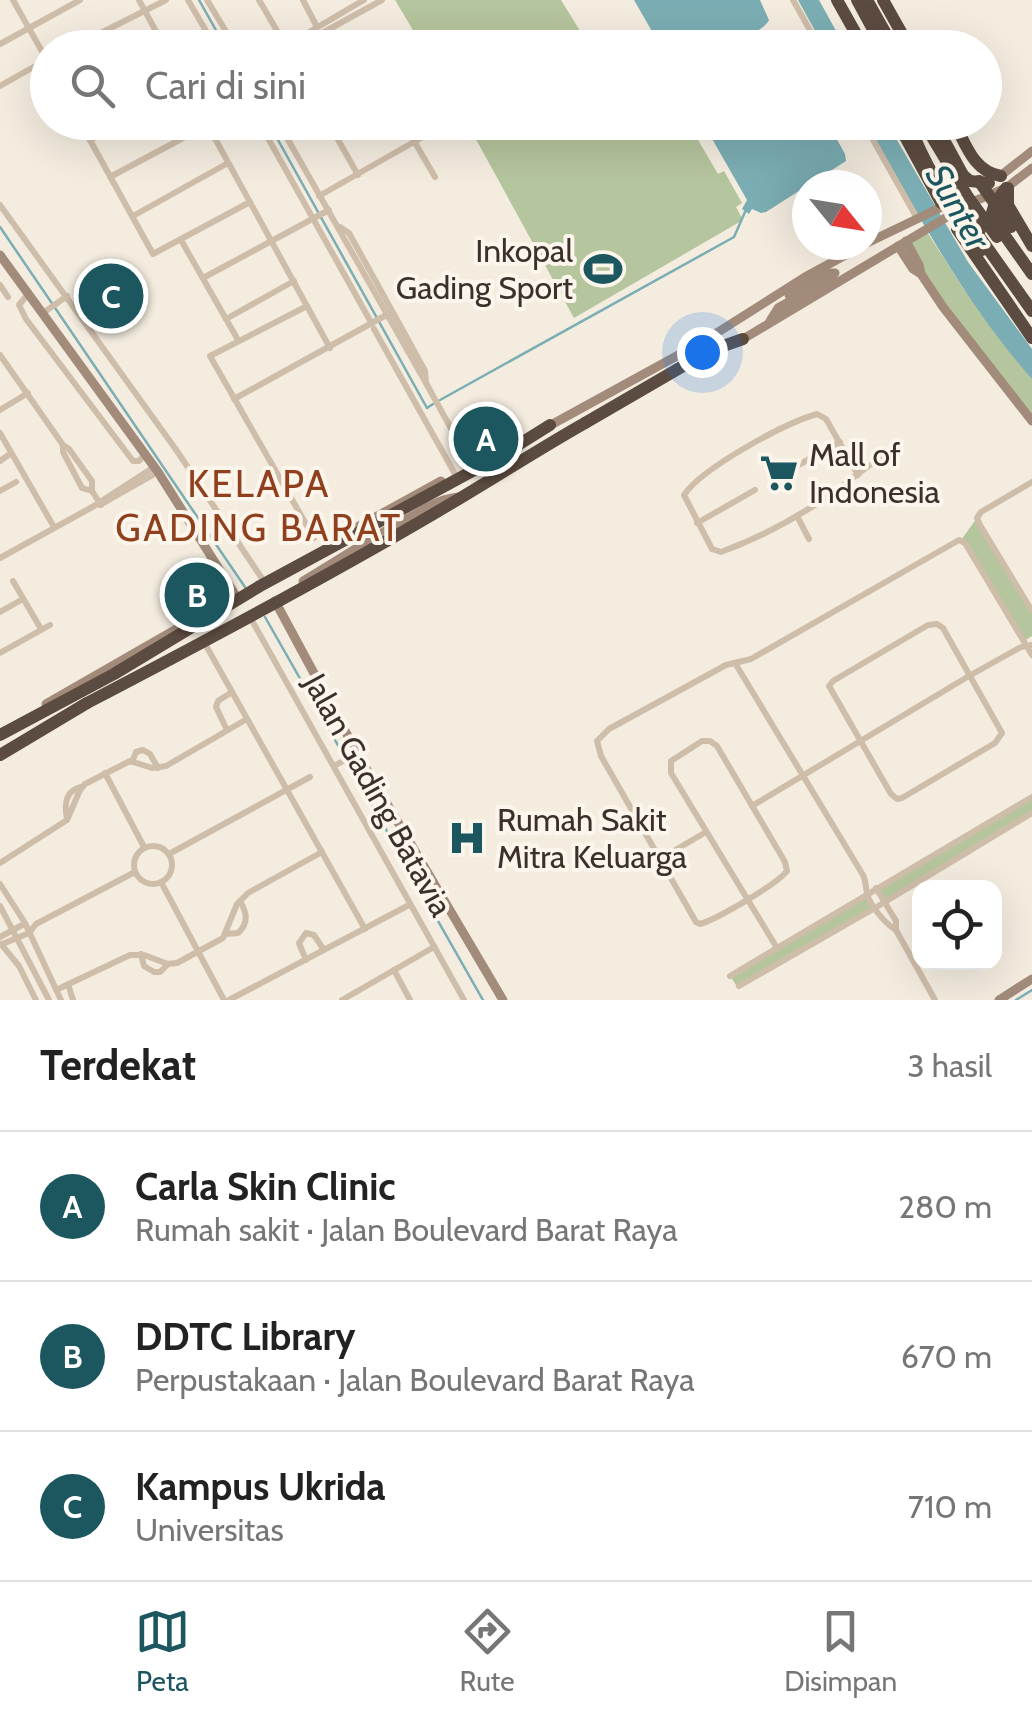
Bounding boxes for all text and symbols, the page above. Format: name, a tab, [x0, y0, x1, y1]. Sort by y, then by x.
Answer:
search box	[30, 30, 1002, 140]
icon: search	[65, 58, 120, 113]
text: Cari di sini	[145, 62, 306, 109]
water label: Sunter	[917, 157, 1000, 258]
north arrow	[792, 170, 882, 260]
place label: Inkopal Gading Sport	[396, 231, 573, 307]
sports icon: Inkopal Gading Sport	[582, 248, 624, 290]
pin: C	[78, 258, 144, 334]
your location	[677, 327, 728, 378]
pin: A	[454, 402, 518, 476]
place label: Mall of Indonesia	[809, 435, 940, 511]
supermarket icon: Mall of Indonesia	[758, 452, 800, 494]
district label: KELAPA GADING BARAT	[115, 460, 403, 551]
pin: B	[164, 558, 230, 632]
street label: Jalan Gading Batavia	[295, 666, 462, 923]
place label: Rumah Sakit Mitra Keluarga	[497, 800, 688, 876]
hospital icon: Rumah Sakit Mitra Keluarga	[446, 817, 488, 859]
map controls	[912, 880, 1002, 970]
button: locate	[912, 880, 1002, 970]
text: Terdekat	[40, 1039, 196, 1091]
text: 3 hasil	[907, 1046, 992, 1085]
text: Carla Skin Clinic	[135, 1163, 396, 1210]
text: A	[62, 1187, 83, 1226]
text: 280 m	[898, 1187, 992, 1226]
text: Rumah sakit · Jalan Boulevard Barat Raya	[135, 1210, 678, 1249]
text: DDTC Library	[135, 1313, 355, 1360]
text: B	[62, 1337, 83, 1376]
text: 670 m	[901, 1337, 992, 1376]
text: Perpustakaan · Jalan Boulevard Barat Raya	[135, 1360, 695, 1399]
text: Kampus Ukrida	[135, 1463, 385, 1510]
text: C	[63, 1487, 82, 1526]
text: 710 m	[908, 1487, 992, 1526]
text: Universitas	[135, 1510, 284, 1549]
tab: Peta	[135, 1604, 190, 1698]
tab: Rute	[460, 1604, 515, 1698]
tab: Disimpan	[784, 1604, 897, 1698]

